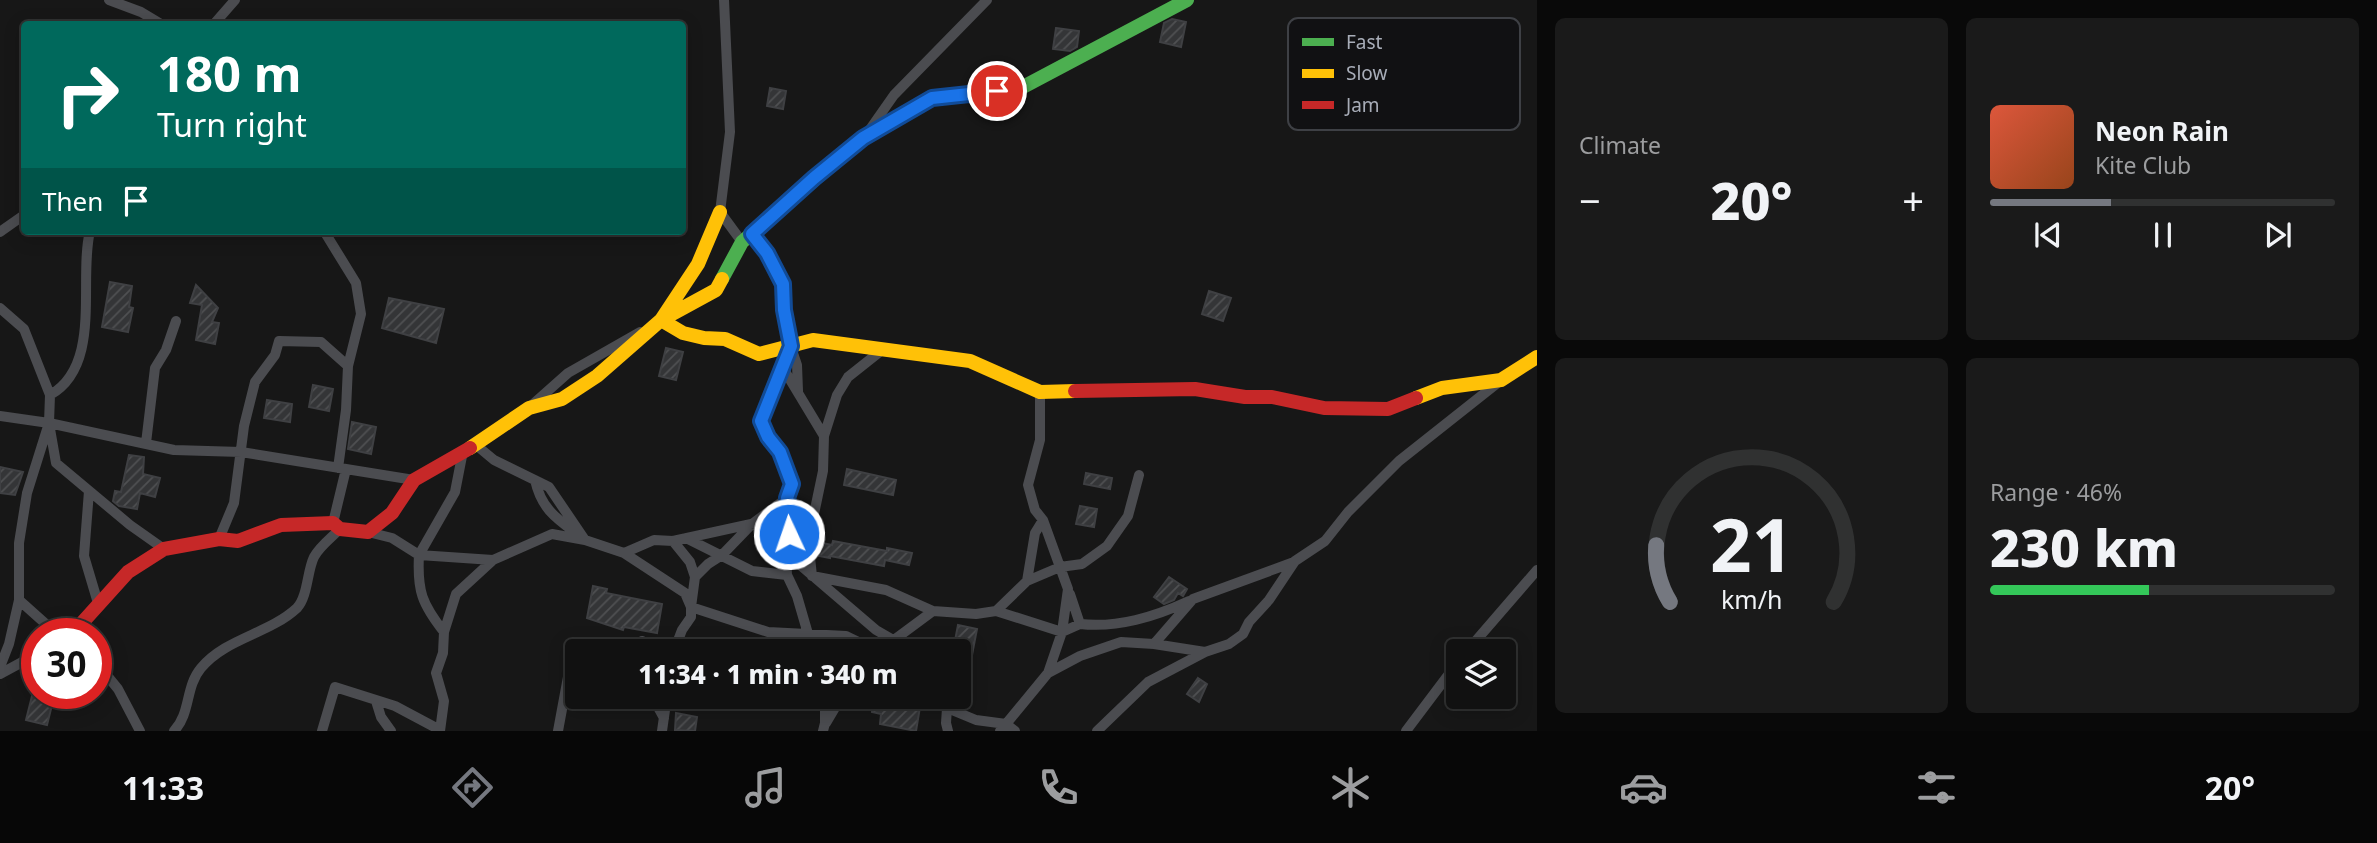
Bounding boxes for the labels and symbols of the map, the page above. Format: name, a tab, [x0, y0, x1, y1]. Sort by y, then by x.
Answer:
legend	[1288, 18, 1520, 130]
text: Fast	[1346, 29, 1383, 55]
text: Slow	[1346, 60, 1387, 86]
pin	[967, 61, 1027, 121]
text: Jam	[1344, 92, 1380, 118]
position arrow	[752, 497, 826, 571]
speed limit sign: 30	[21, 618, 112, 709]

